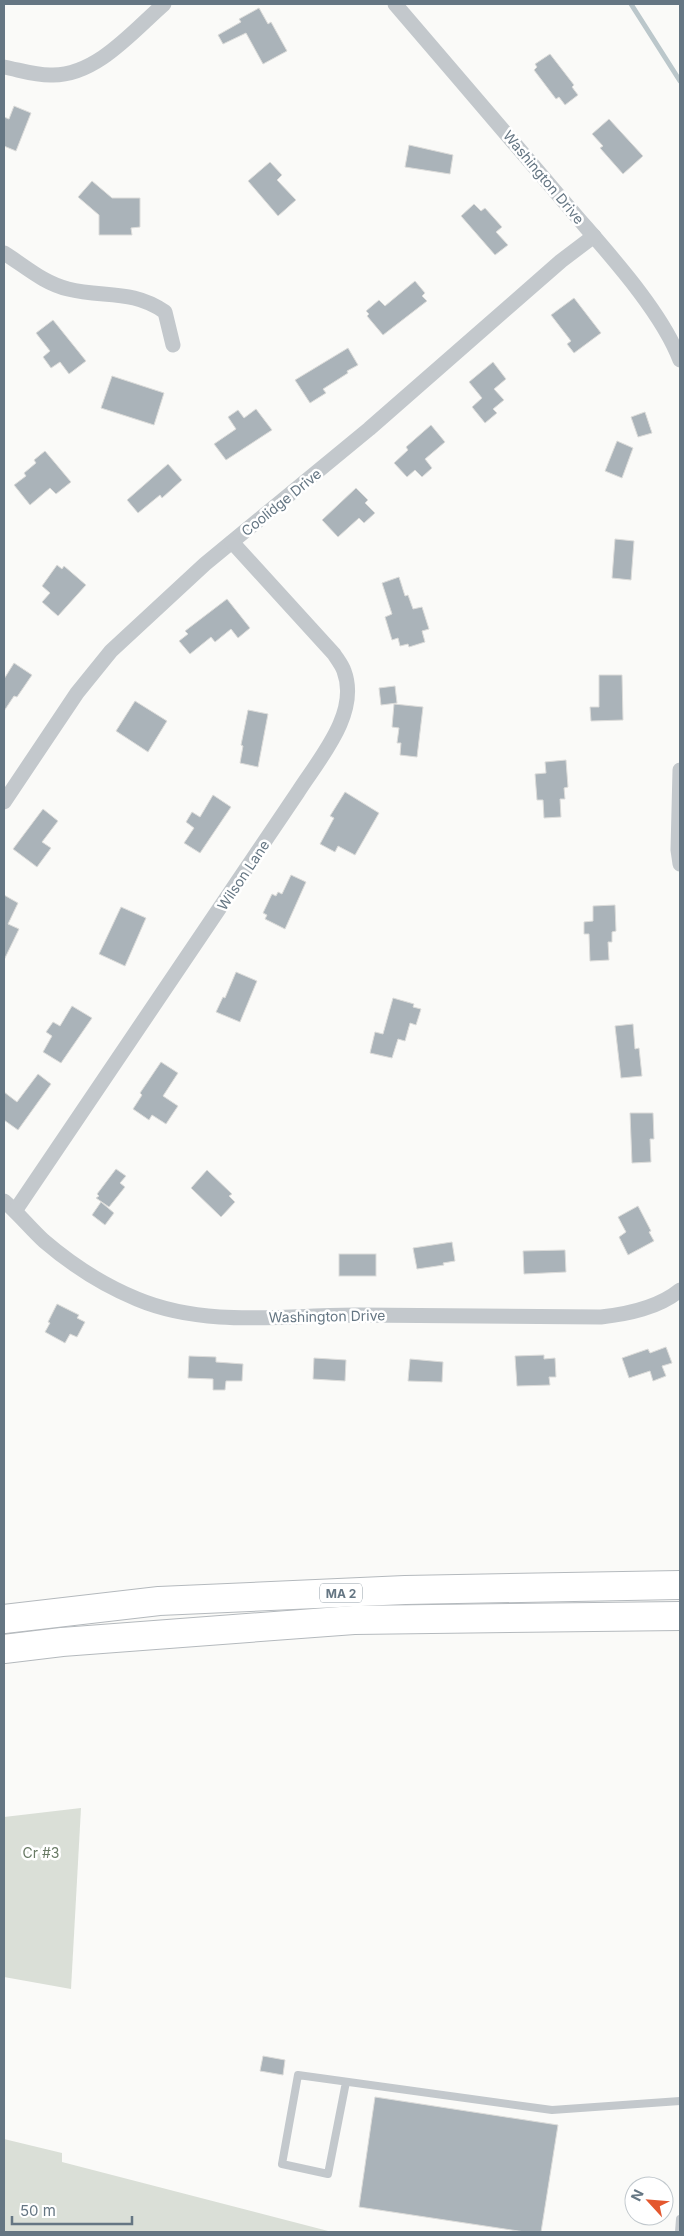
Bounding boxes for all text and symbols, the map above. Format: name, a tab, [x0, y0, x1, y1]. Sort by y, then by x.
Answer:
street label: Washington Drive	[500, 127, 588, 227]
street label: Coolidge Drive	[238, 465, 324, 539]
street label: Wilson Lane	[213, 837, 273, 913]
street label: Washington Drive	[269, 1306, 385, 1326]
road number: MA 2	[320, 1584, 362, 1602]
park label: Cr #3	[23, 1844, 59, 1861]
north arrow	[624, 2176, 674, 2226]
text: N	[627, 2187, 647, 2204]
scale bar	[12, 2194, 132, 2226]
text: 50 m	[20, 2201, 56, 2220]

